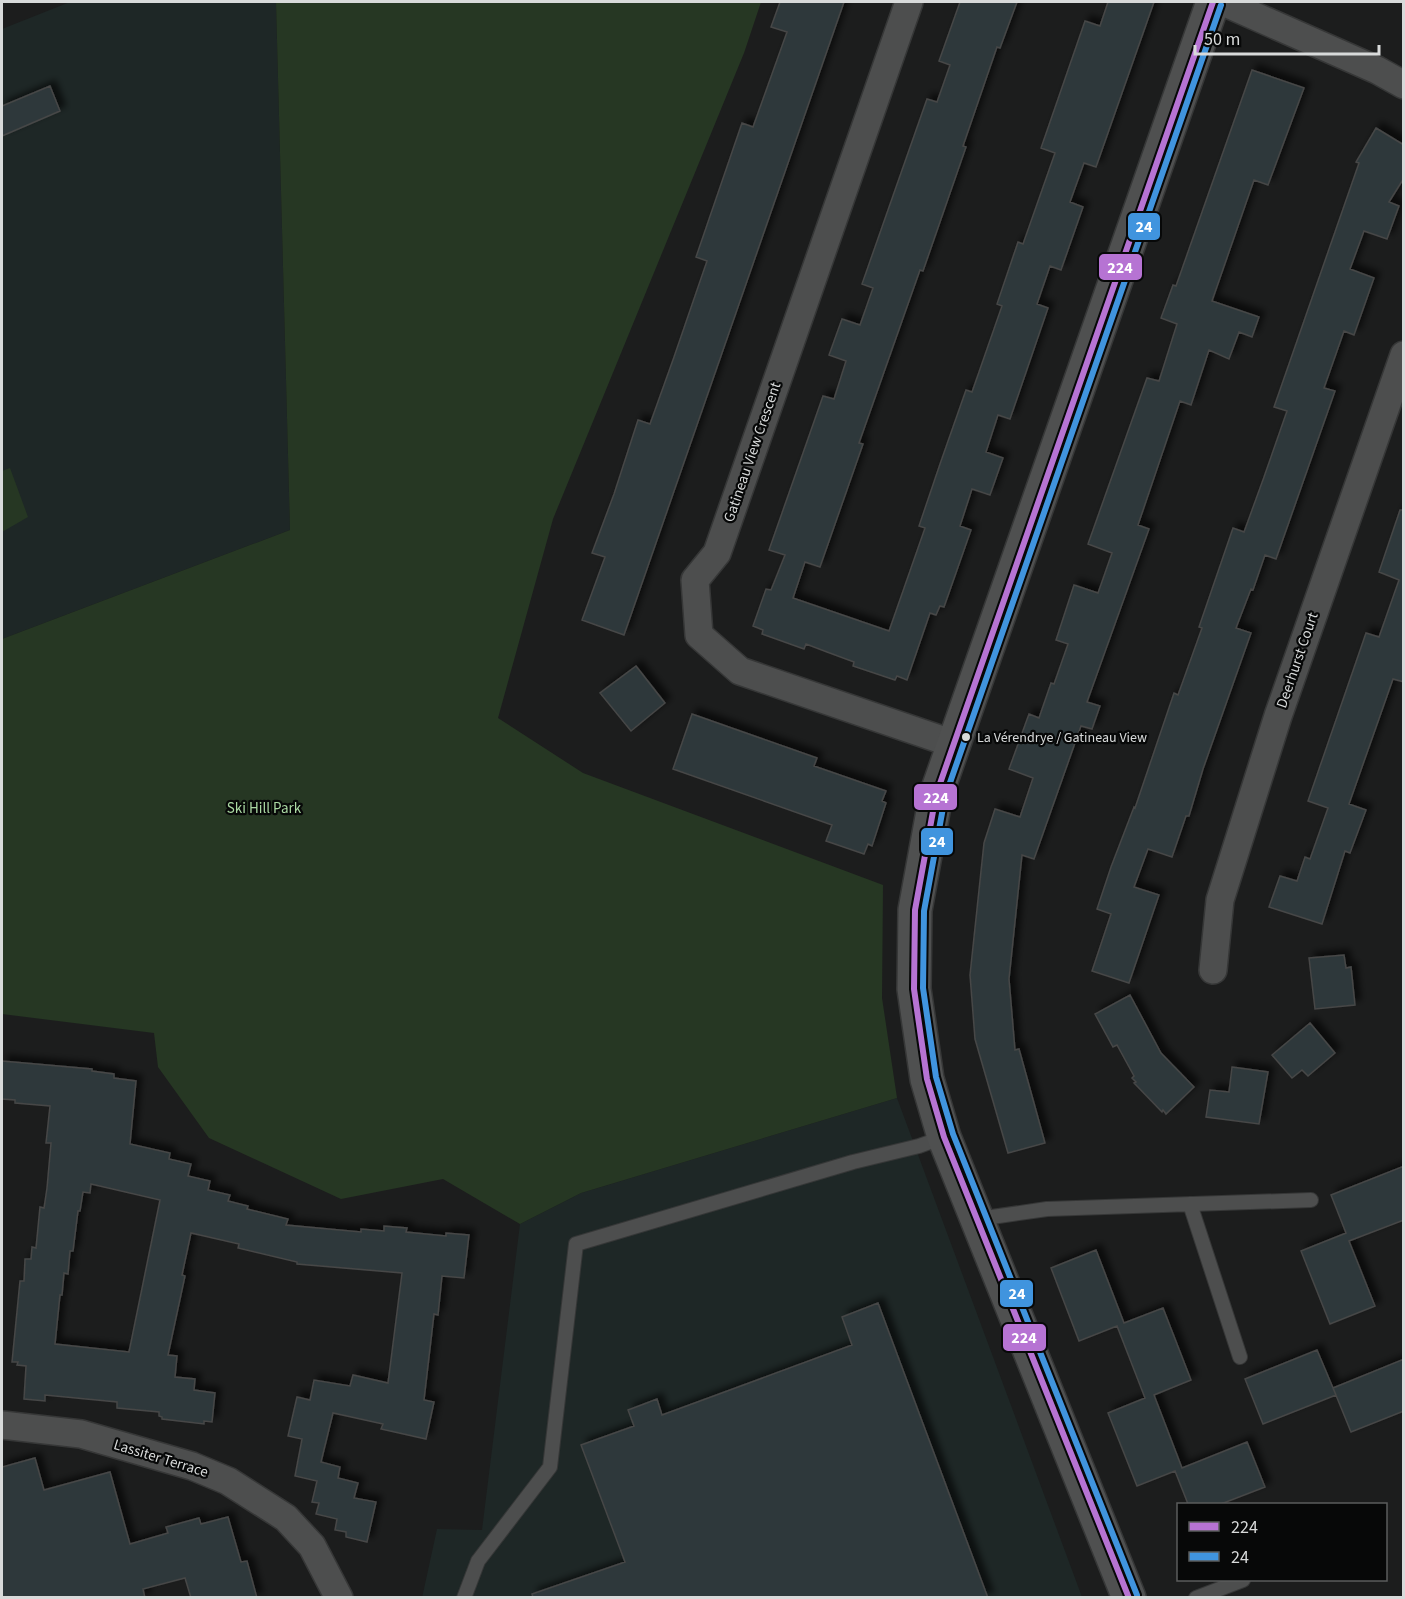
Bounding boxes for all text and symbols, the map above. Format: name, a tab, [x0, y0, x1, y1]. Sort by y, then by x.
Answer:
scale bar	[1195, 18, 1380, 56]
text: 50 m	[1204, 27, 1240, 52]
line badge: 24	[1127, 212, 1161, 241]
text: 24	[1136, 216, 1153, 238]
line badge: 224	[1098, 253, 1143, 281]
text: 224	[1107, 257, 1133, 279]
street label: Gatineau View Crescent	[719, 379, 786, 525]
street label: Deerhurst Court	[1271, 609, 1324, 711]
place label: La Vérendrye / Gatineau View	[977, 728, 1147, 748]
marker: La Vérendrye / Gatineau View	[960, 731, 972, 743]
line badge: 224	[913, 783, 958, 811]
text: 224	[923, 787, 949, 809]
park label: Ski Hill Park	[227, 798, 302, 819]
line badge: 24	[920, 827, 954, 856]
text: 24	[929, 831, 946, 853]
line badge: 24	[999, 1279, 1034, 1308]
text: 24	[1009, 1283, 1026, 1305]
line badge: 224	[1002, 1323, 1047, 1352]
text: 224	[1011, 1327, 1037, 1349]
street label: Lassiter Terrace	[111, 1434, 211, 1483]
legend	[1177, 1503, 1387, 1581]
text: 224	[1231, 1515, 1258, 1540]
text: 24	[1231, 1545, 1249, 1570]

